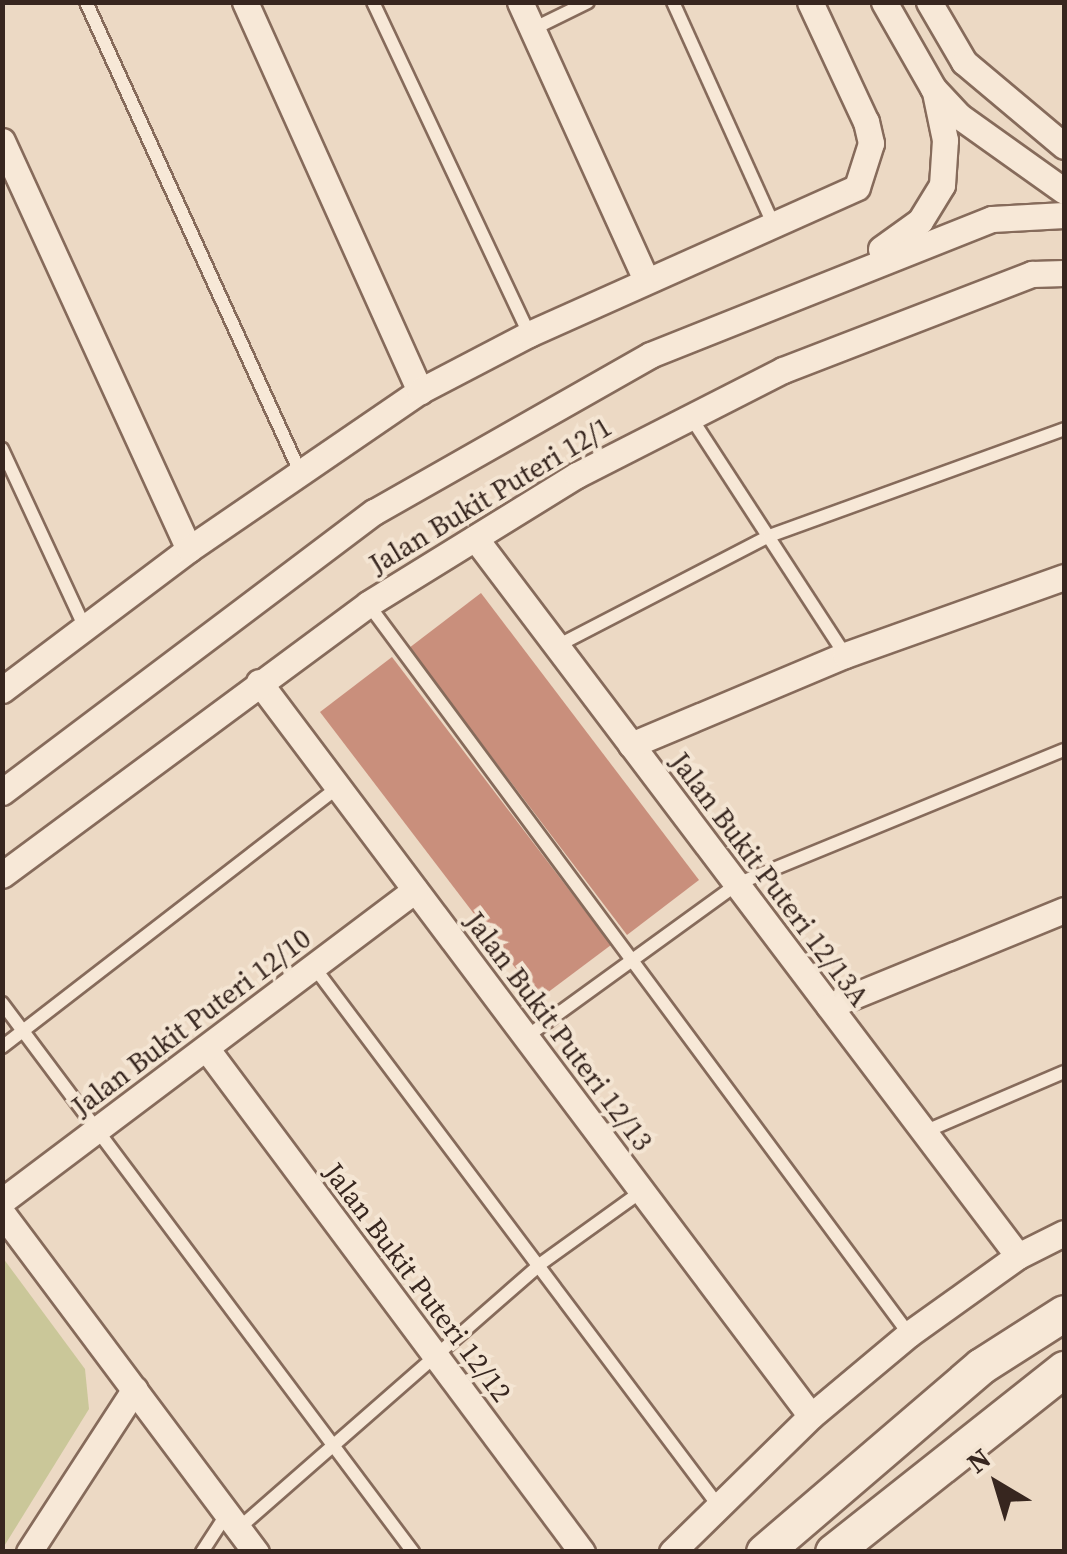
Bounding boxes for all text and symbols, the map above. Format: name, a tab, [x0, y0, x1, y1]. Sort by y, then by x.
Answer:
street label: Jalan Bukit Puteri 12/1	[363, 409, 617, 581]
street label: Jalan Bukit Puteri 12/13A	[664, 745, 876, 1013]
street label: Jalan Bukit Puteri 12/13	[458, 905, 660, 1157]
street label: Jalan Bukit Puteri 12/10	[65, 921, 317, 1123]
street label: Jalan Bukit Puteri 12/12	[317, 1156, 519, 1408]
north arrow	[947, 1434, 1047, 1534]
text: N	[959, 1439, 998, 1482]

